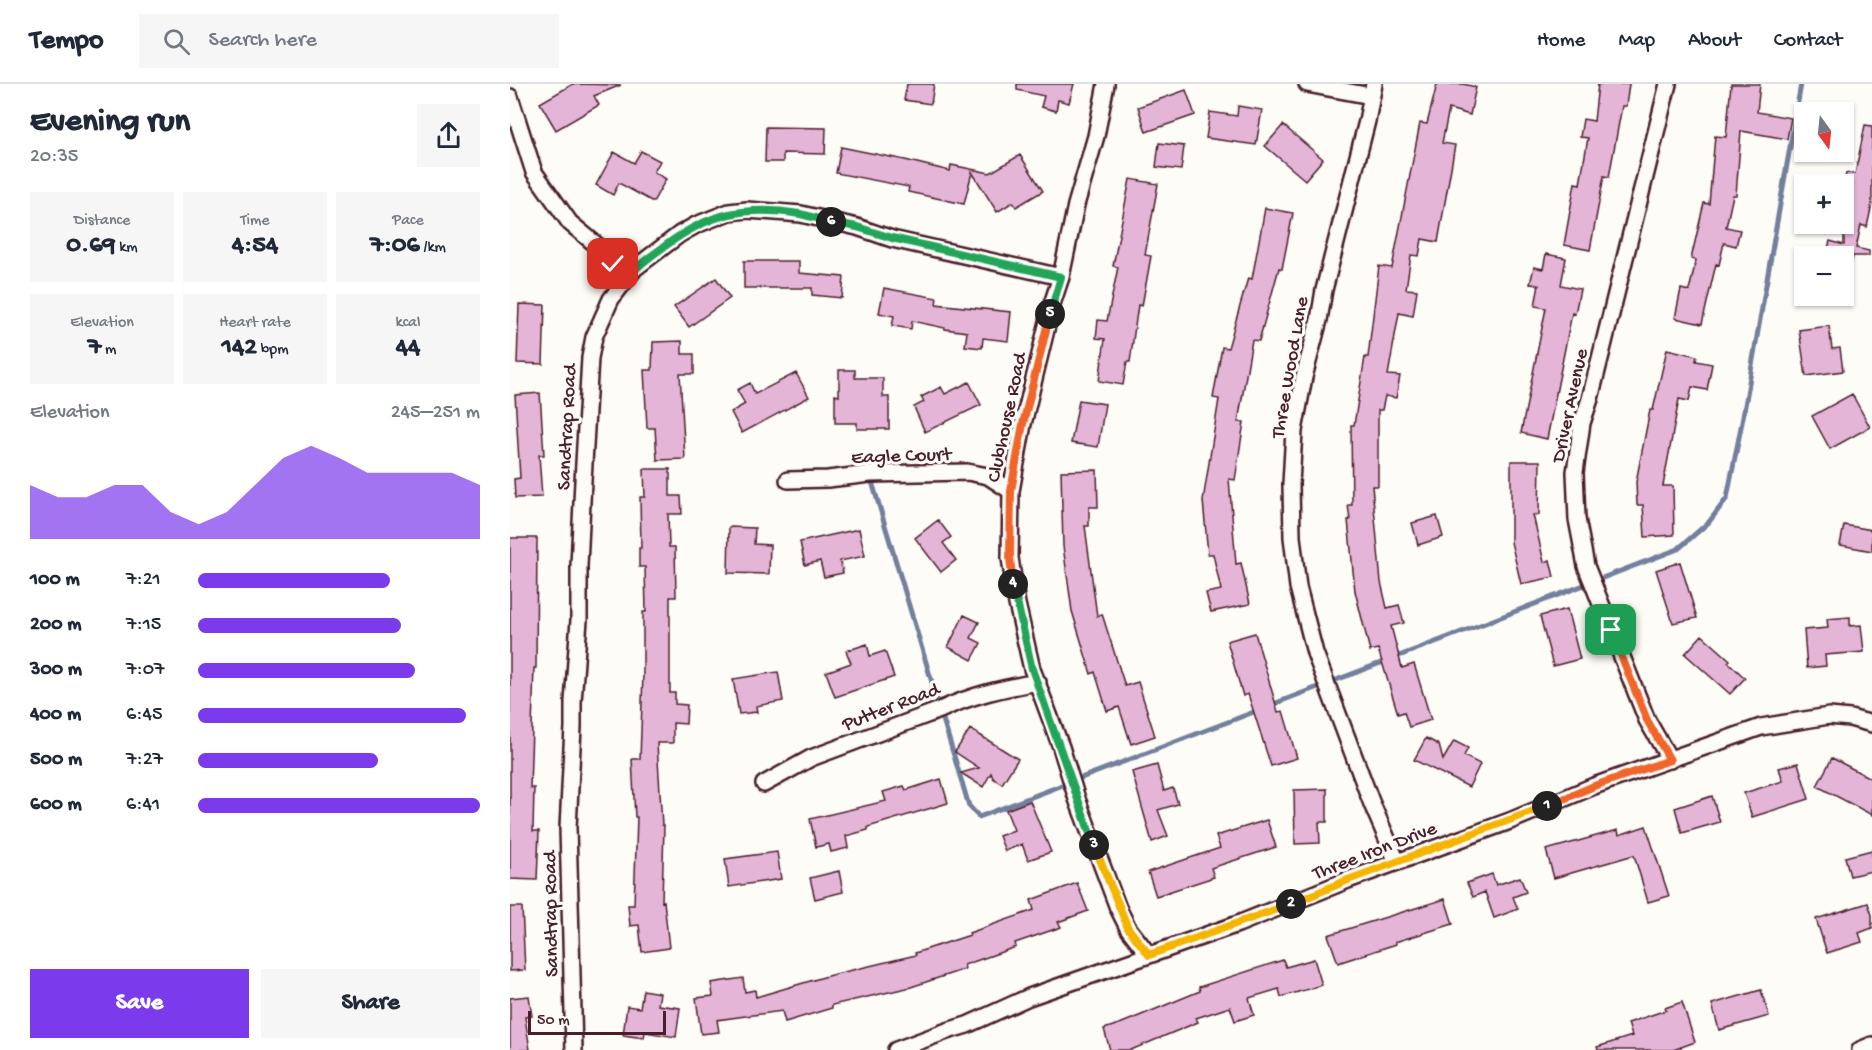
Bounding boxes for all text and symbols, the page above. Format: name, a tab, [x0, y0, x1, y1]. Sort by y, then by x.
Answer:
search box	[139, 14, 559, 68]
text: Tempo	[30, 25, 103, 58]
icon: search	[160, 25, 193, 58]
text: Search here	[208, 28, 317, 54]
text: Home	[1537, 29, 1585, 54]
text: Map	[1618, 29, 1655, 54]
text: About	[1688, 29, 1741, 54]
text: Contact	[1774, 29, 1842, 54]
north arrow	[1794, 102, 1854, 162]
map controls	[1794, 102, 1854, 306]
text: Evening run	[30, 104, 190, 142]
button: share	[417, 104, 480, 167]
text: 20:35	[30, 146, 78, 169]
button: +	[1794, 174, 1854, 234]
pin: 6	[816, 207, 846, 237]
text: Distance	[74, 212, 130, 231]
text: Time	[240, 212, 270, 231]
text: Pace	[392, 212, 424, 231]
text: 6	[827, 212, 835, 231]
text: 0.69	[66, 231, 115, 262]
text: 4:54	[232, 231, 278, 262]
text: 7:06	[370, 231, 420, 262]
pin	[587, 238, 638, 289]
text: km	[115, 239, 138, 258]
text: /km	[420, 239, 446, 258]
button: −	[1794, 246, 1854, 306]
icon: check	[596, 247, 629, 280]
street label: Three Wood Lane	[1267, 294, 1315, 441]
pin: 5	[1035, 299, 1065, 329]
text: 5	[1046, 304, 1054, 323]
text: Elevation	[70, 314, 134, 333]
text: Heart rate	[219, 314, 291, 333]
text: kcal	[396, 314, 420, 333]
text: 7	[88, 333, 101, 364]
text: 142	[221, 333, 257, 364]
text: 44	[396, 333, 420, 364]
text: m	[101, 341, 116, 360]
text: bpm	[257, 341, 289, 360]
street label: Driver Avenue	[1548, 346, 1595, 467]
street label: Clubhouse Road	[983, 349, 1034, 485]
street label: Sandtrap Road	[554, 361, 583, 491]
text: Elevation	[30, 402, 110, 425]
text: 245–251 m	[391, 402, 480, 425]
street label: Eagle Court	[851, 444, 953, 471]
text: 100 m	[30, 569, 80, 592]
text: 7:21	[126, 569, 161, 592]
pin: 4	[998, 569, 1028, 599]
text: 4	[1009, 574, 1017, 593]
pin	[1585, 604, 1636, 655]
icon: arrive	[1594, 613, 1627, 646]
text: 200 m	[30, 614, 81, 637]
text: 7:15	[126, 614, 161, 637]
text: 300 m	[30, 659, 82, 682]
text: 7:07	[126, 659, 164, 682]
street label: Putter Road	[838, 678, 945, 738]
text: 400 m	[30, 704, 81, 727]
text: 6:45	[126, 704, 162, 727]
text: 500 m	[30, 749, 82, 772]
text: 7:27	[126, 749, 163, 772]
pin: 1	[1532, 791, 1562, 821]
text: 600 m	[30, 794, 82, 817]
text: 6:41	[126, 794, 160, 817]
text: 1	[1544, 796, 1550, 815]
street label: Three Iron Drive	[1309, 818, 1441, 887]
pin: 3	[1079, 830, 1109, 860]
text: 3	[1090, 835, 1098, 854]
street label: Sandtrap Road	[540, 848, 565, 977]
pin: 2	[1276, 889, 1306, 919]
text: 2	[1287, 894, 1295, 913]
button: Save	[30, 969, 249, 1038]
button: Share	[261, 969, 480, 1038]
scale bar	[528, 1008, 666, 1036]
text: 50 m	[537, 1012, 570, 1031]

